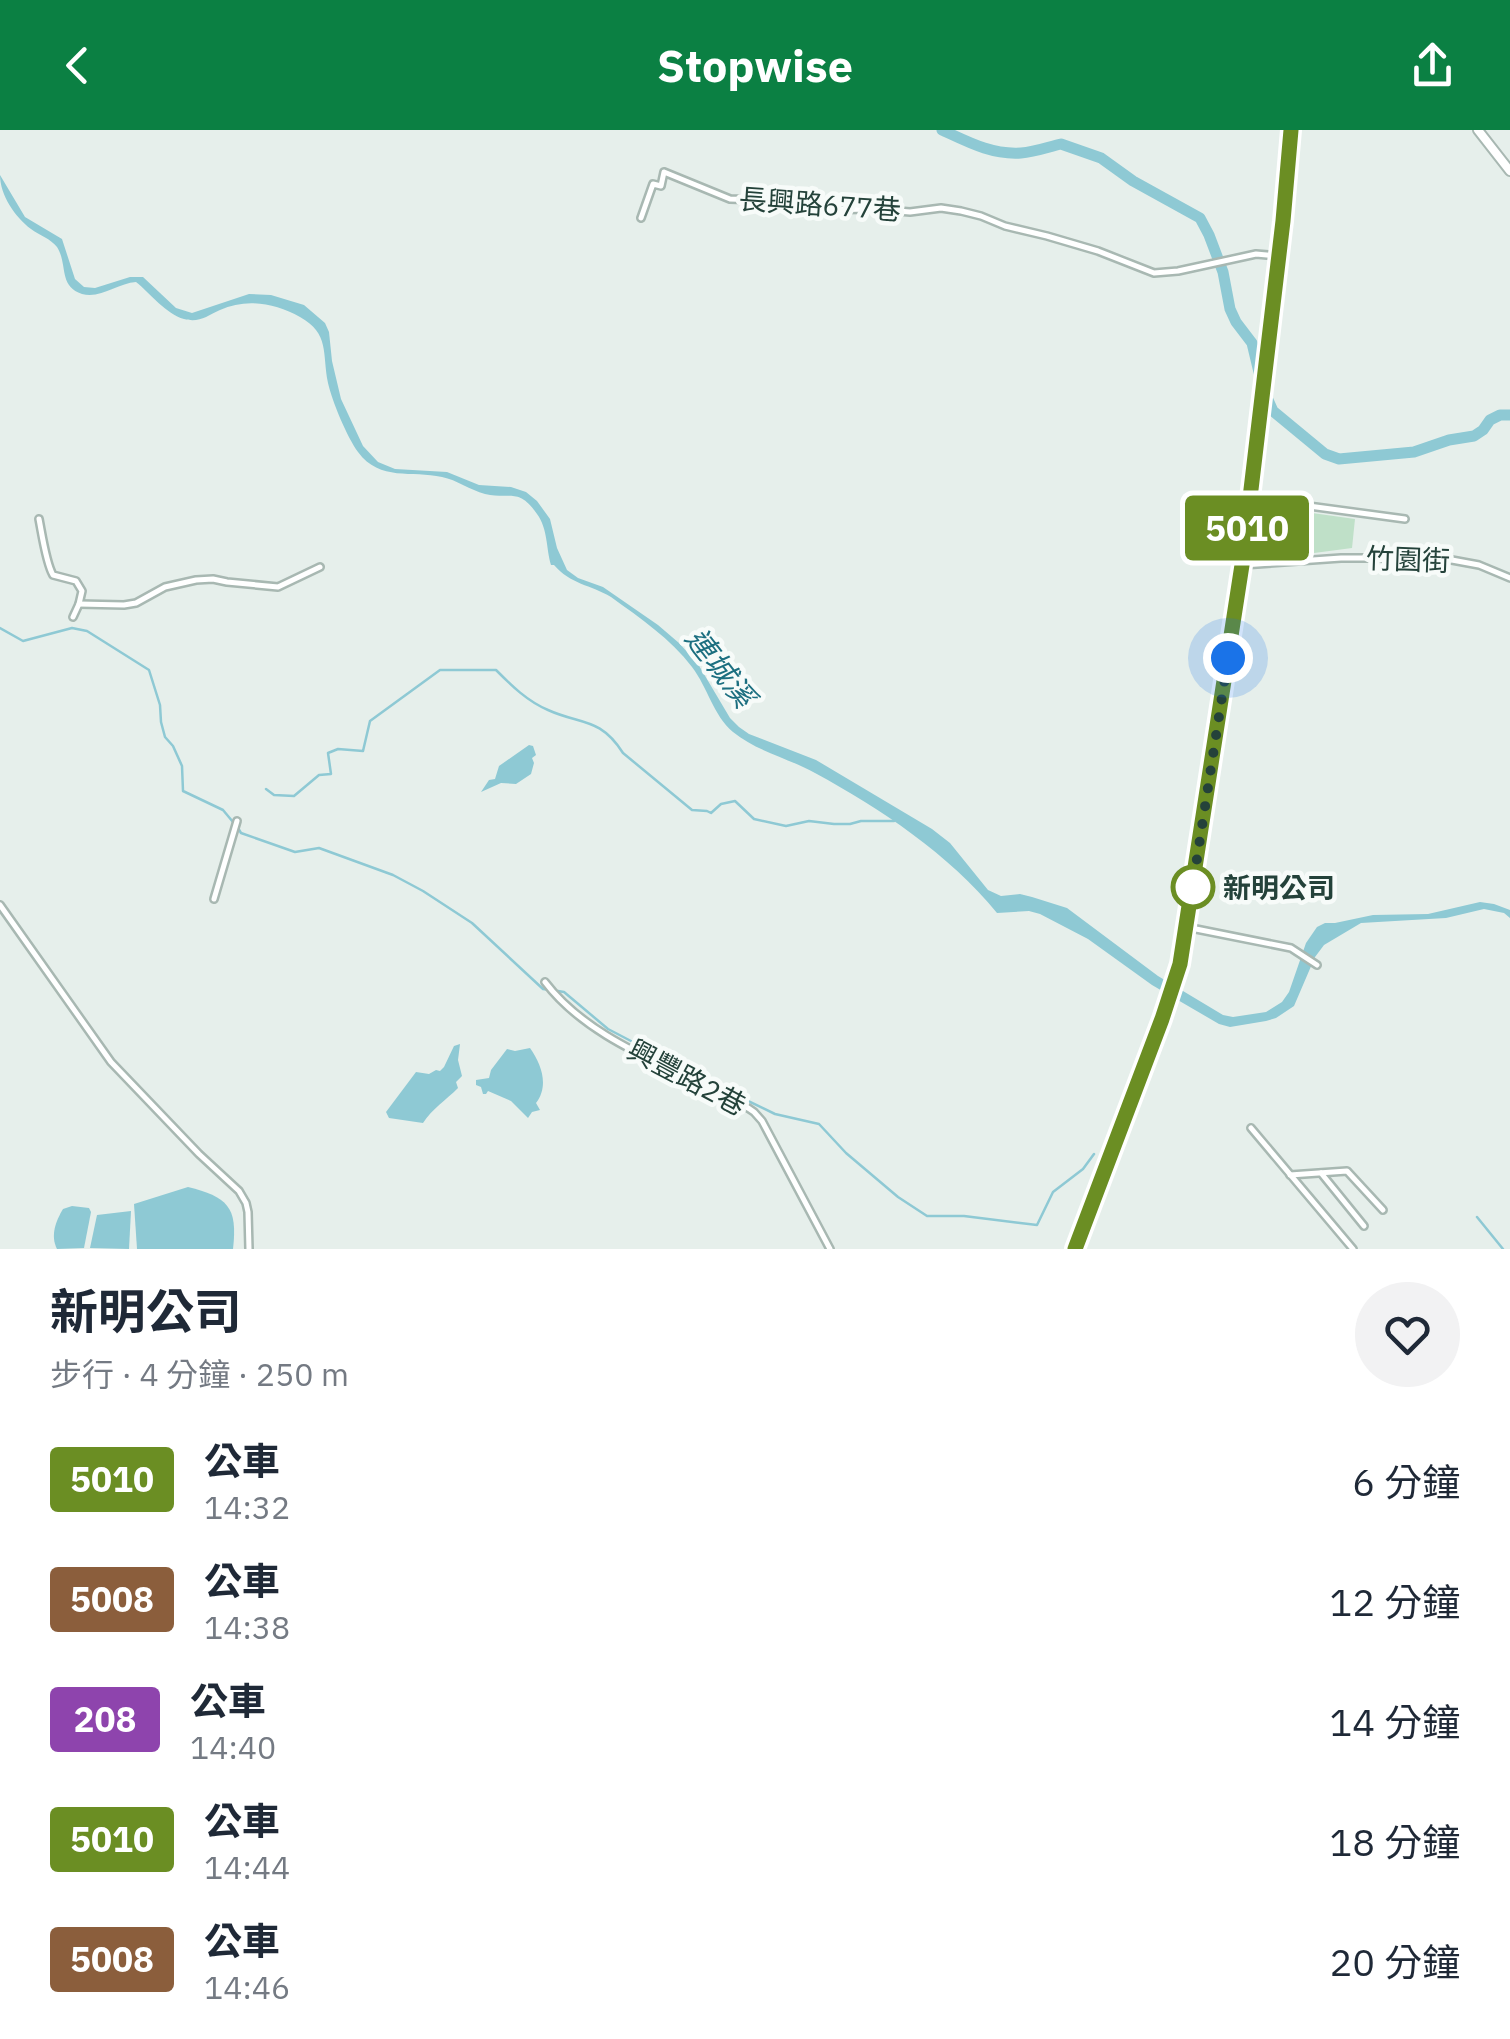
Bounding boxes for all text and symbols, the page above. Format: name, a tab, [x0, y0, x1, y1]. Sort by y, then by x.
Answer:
text: Stopwise	[657, 36, 853, 94]
icon: back	[50, 38, 105, 93]
icon: share	[1405, 38, 1460, 93]
street label: 長興路677巷	[738, 180, 902, 228]
line badge: 5010	[1177, 496, 1317, 560]
text: 5010	[1205, 505, 1289, 551]
street label: 竹園街	[1365, 539, 1451, 579]
water label: 連城溪	[678, 620, 767, 718]
your location	[1203, 633, 1253, 683]
marker: 新明公司	[1172, 866, 1214, 908]
place label: 新明公司	[1223, 869, 1335, 906]
street label: 興豐路2巷	[621, 1030, 753, 1124]
text: 新明公司	[50, 1280, 242, 1342]
button: heart	[1355, 1282, 1460, 1387]
text: 步行 · 4 分鐘 · 250 m	[50, 1353, 349, 1395]
text: 公車	[204, 1436, 280, 1485]
text: 5010	[70, 1456, 154, 1502]
text: 6 分鐘	[1352, 1457, 1460, 1506]
text: 14:32	[204, 1486, 290, 1528]
text: 公車	[204, 1556, 280, 1605]
text: 5008	[70, 1576, 154, 1622]
text: 12 分鐘	[1329, 1577, 1460, 1626]
text: 14:38	[204, 1606, 290, 1648]
text: 公車	[190, 1676, 266, 1725]
text: 208	[73, 1696, 137, 1742]
text: 14 分鐘	[1329, 1697, 1460, 1746]
text: 14:40	[190, 1726, 276, 1768]
text: 公車	[204, 1796, 280, 1845]
text: 5010	[70, 1816, 154, 1862]
text: 18 分鐘	[1329, 1817, 1460, 1866]
text: 14:44	[204, 1846, 290, 1888]
text: 公車	[204, 1916, 280, 1965]
text: 5008	[70, 1936, 154, 1982]
text: 20 分鐘	[1329, 1937, 1460, 1986]
text: 14:46	[204, 1966, 290, 2008]

